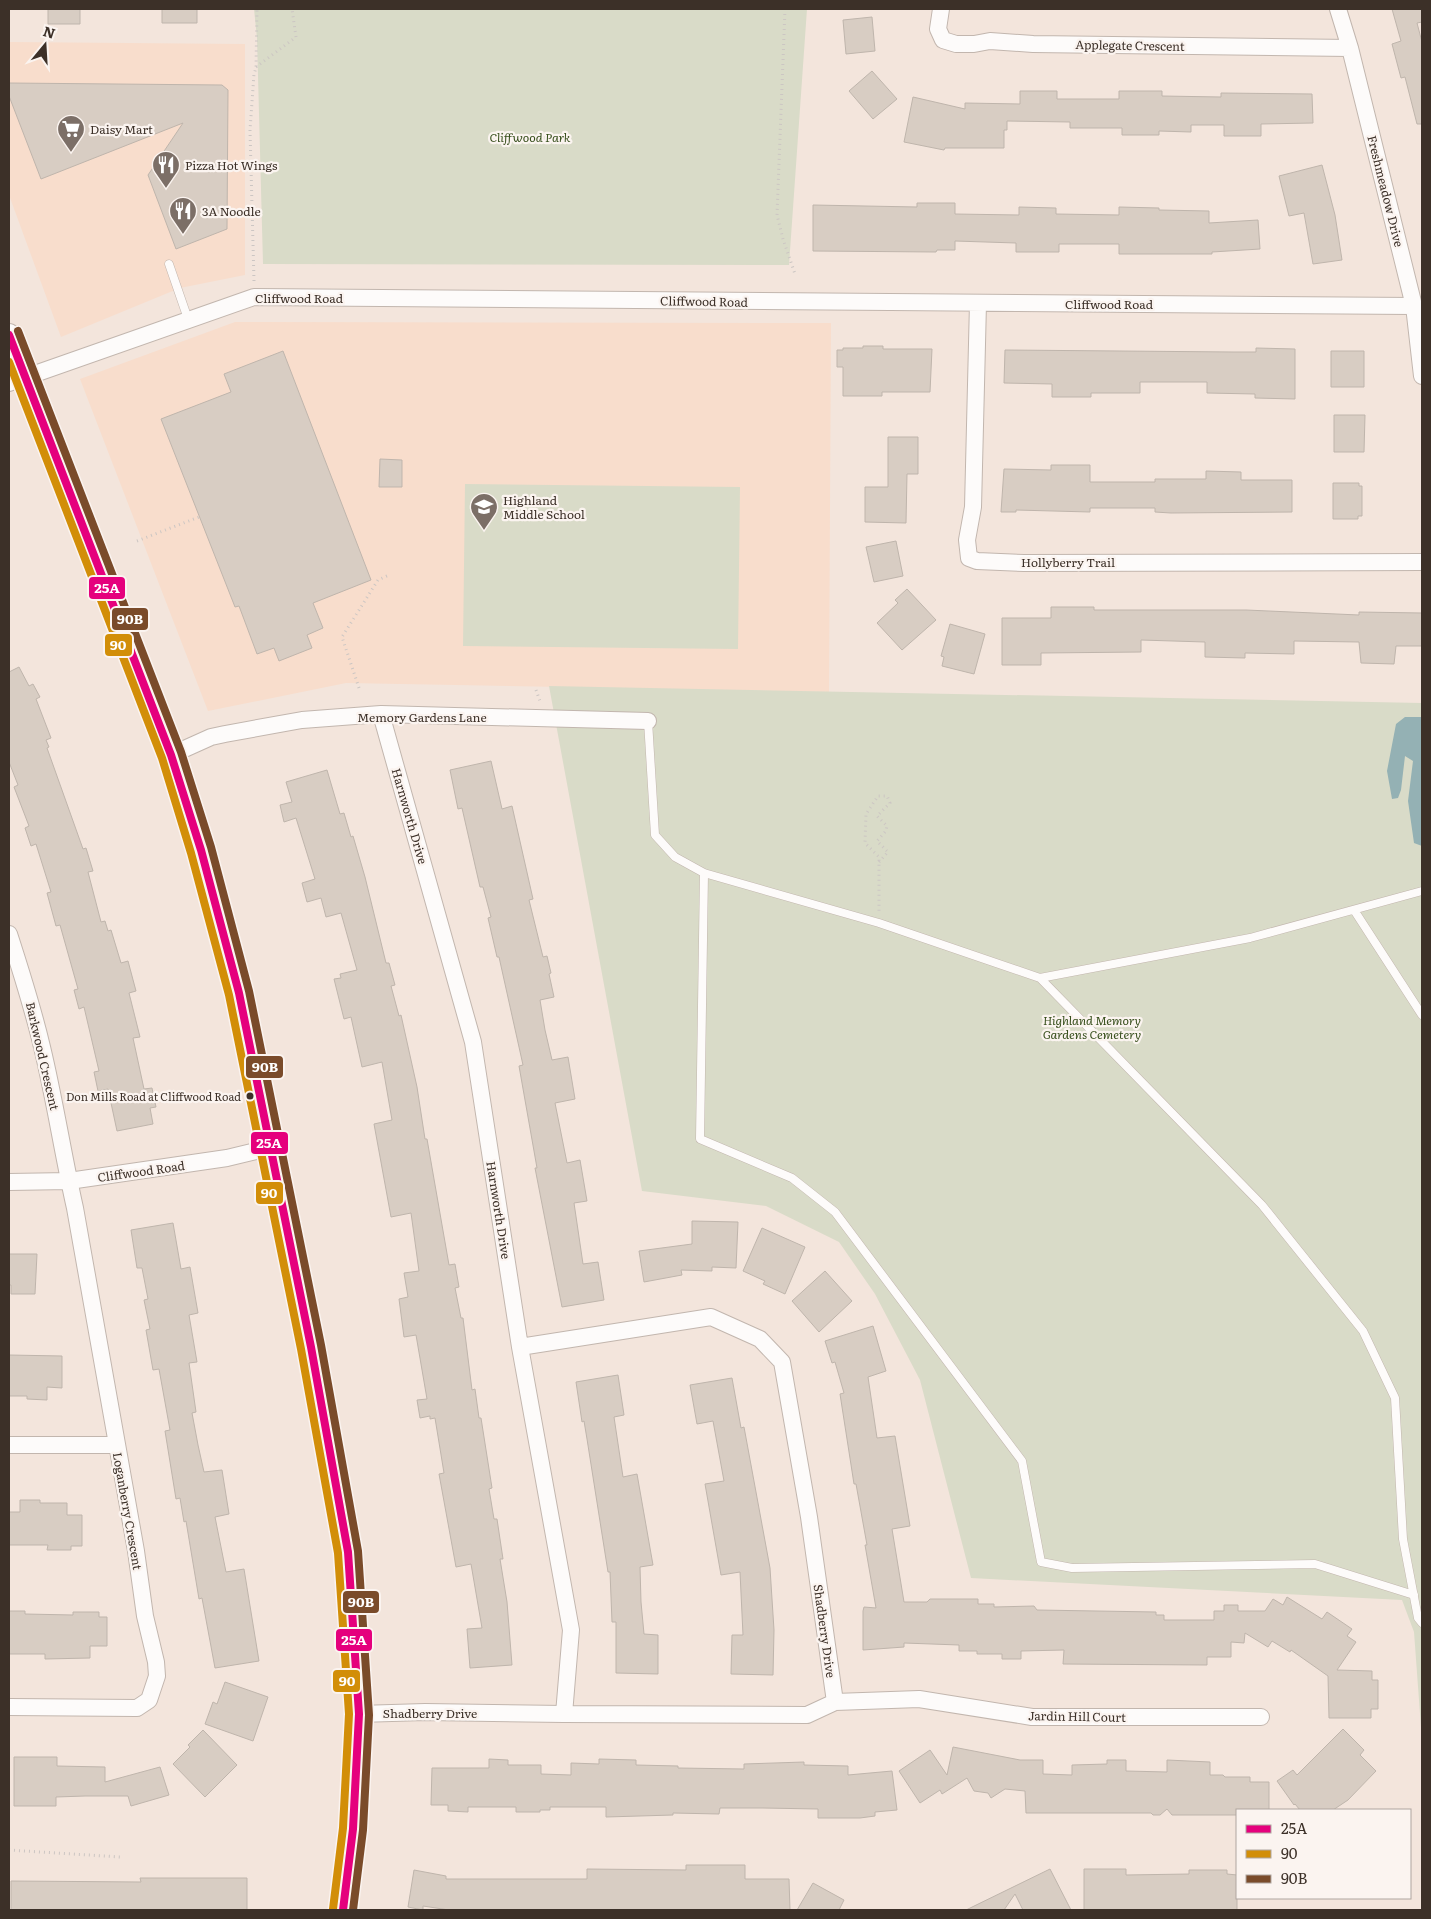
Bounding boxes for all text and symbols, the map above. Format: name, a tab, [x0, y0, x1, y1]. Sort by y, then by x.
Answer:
north arrow	[20, 20, 70, 70]
text: N	[41, 20, 58, 43]
street label: Applegate Crescent	[1075, 35, 1185, 55]
supermarket icon: Daisy Mart	[56, 114, 86, 153]
place label: Daisy Mart	[90, 120, 153, 138]
park label: Cliffwood Park	[490, 128, 571, 146]
street label: Freshmeadow Drive	[1363, 133, 1409, 249]
restaurant icon: Pizza Hot Wings	[151, 150, 181, 189]
place label: Pizza Hot Wings	[185, 156, 278, 174]
restaurant icon: 3A Noodle	[168, 196, 198, 235]
place label: 3A Noodle	[202, 202, 261, 220]
street label: Cliffwood Road	[255, 289, 344, 307]
street label: Cliffwood Road	[660, 291, 749, 311]
street label: Cliffwood Road	[1065, 295, 1154, 313]
place label: Highland Middle School	[503, 491, 585, 523]
school or university icon: Highland Middle School	[469, 492, 499, 531]
street label: Hollyberry Trail	[1021, 553, 1115, 571]
line badge: 25A	[88, 576, 126, 600]
text: 25A	[94, 577, 120, 597]
line badge: 90B	[111, 607, 149, 631]
text: 90B	[117, 608, 144, 628]
line badge: 90	[104, 633, 133, 657]
text: 90	[110, 634, 127, 654]
street label: Memory Gardens Lane	[357, 708, 487, 726]
street label: Harnworth Drive	[388, 766, 432, 866]
street label: Barkwood Crescent	[22, 1000, 64, 1112]
park label: Highland Memory Gardens Cemetery	[1043, 1011, 1141, 1043]
line badge: 90B	[245, 1055, 284, 1079]
text: 90B	[252, 1056, 279, 1076]
place label: Don Mills Road at Cliffwood Road	[66, 1088, 241, 1104]
marker: Don Mills Road at Cliffwood Road	[245, 1091, 255, 1101]
line badge: 25A	[250, 1131, 289, 1155]
text: 25A	[256, 1132, 282, 1152]
street label: Cliffwood Road	[96, 1156, 186, 1186]
street label: Harnworth Drive	[482, 1160, 516, 1260]
line badge: 90	[255, 1181, 284, 1205]
text: 90	[261, 1182, 278, 1202]
street label: Loganberry Crescent	[109, 1451, 147, 1571]
street label: Shadberry Drive	[810, 1583, 840, 1679]
line badge: 90B	[342, 1590, 380, 1614]
text: 90B	[348, 1591, 375, 1611]
line badge: 25A	[335, 1628, 373, 1652]
text: 25A	[341, 1629, 367, 1649]
line badge: 90	[332, 1669, 361, 1693]
text: 90	[339, 1670, 356, 1690]
street label: Shadberry Drive	[383, 1704, 477, 1722]
street label: Jardin Hill Court	[1028, 1706, 1126, 1726]
legend	[1236, 1809, 1411, 1899]
text: 25A	[1281, 1816, 1307, 1839]
text: 90	[1281, 1841, 1298, 1864]
text: 90B	[1281, 1866, 1308, 1889]

